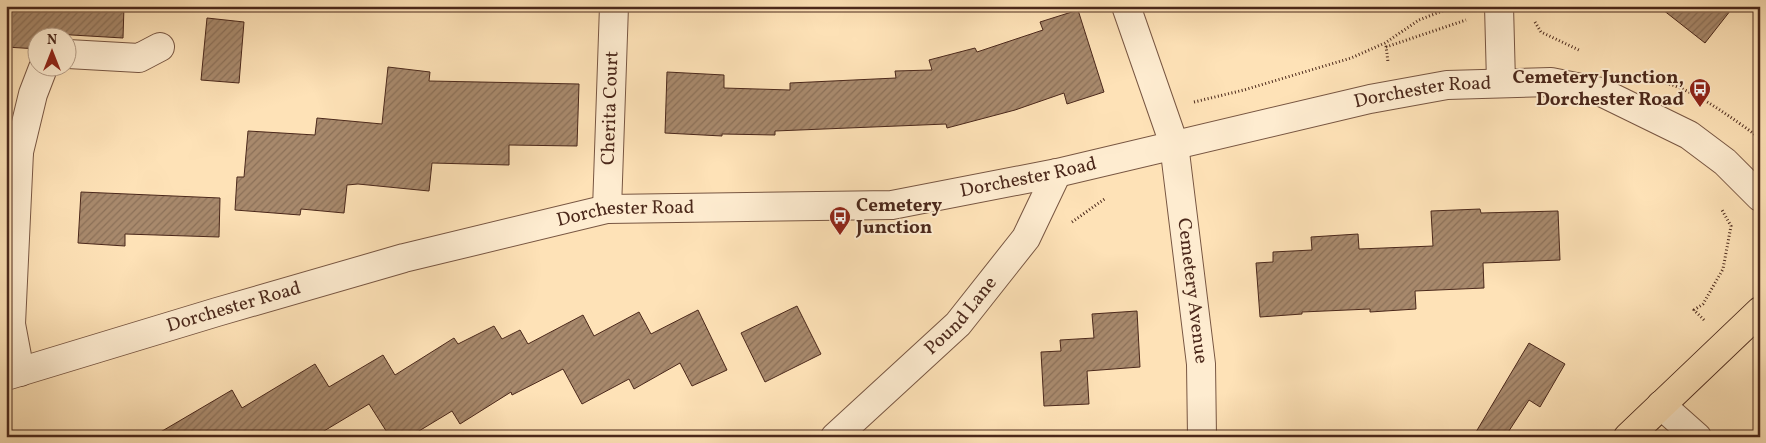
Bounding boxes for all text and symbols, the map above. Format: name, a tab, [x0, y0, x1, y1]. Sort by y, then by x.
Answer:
north arrow	[28, 28, 78, 78]
text: N	[47, 31, 57, 50]
street label: Cherita Court	[596, 50, 625, 166]
place label: Cemetery Junction, Dorchester Road	[1512, 65, 1684, 113]
street label: Dorchester Road	[1351, 71, 1492, 115]
bus stop icon: Cemetery Junction, Dorchester Road	[1688, 77, 1712, 108]
street label: Dorchester Road	[958, 151, 1099, 204]
place label: Cemetery Junction	[855, 193, 942, 241]
street label: Dorchester Road	[554, 195, 695, 234]
bus stop icon: Cemetery Junction	[828, 205, 852, 236]
street label: Cemetery Avenue	[1170, 217, 1214, 365]
street label: Pound Lane	[919, 271, 1003, 361]
street label: Dorchester Road	[164, 275, 304, 339]

